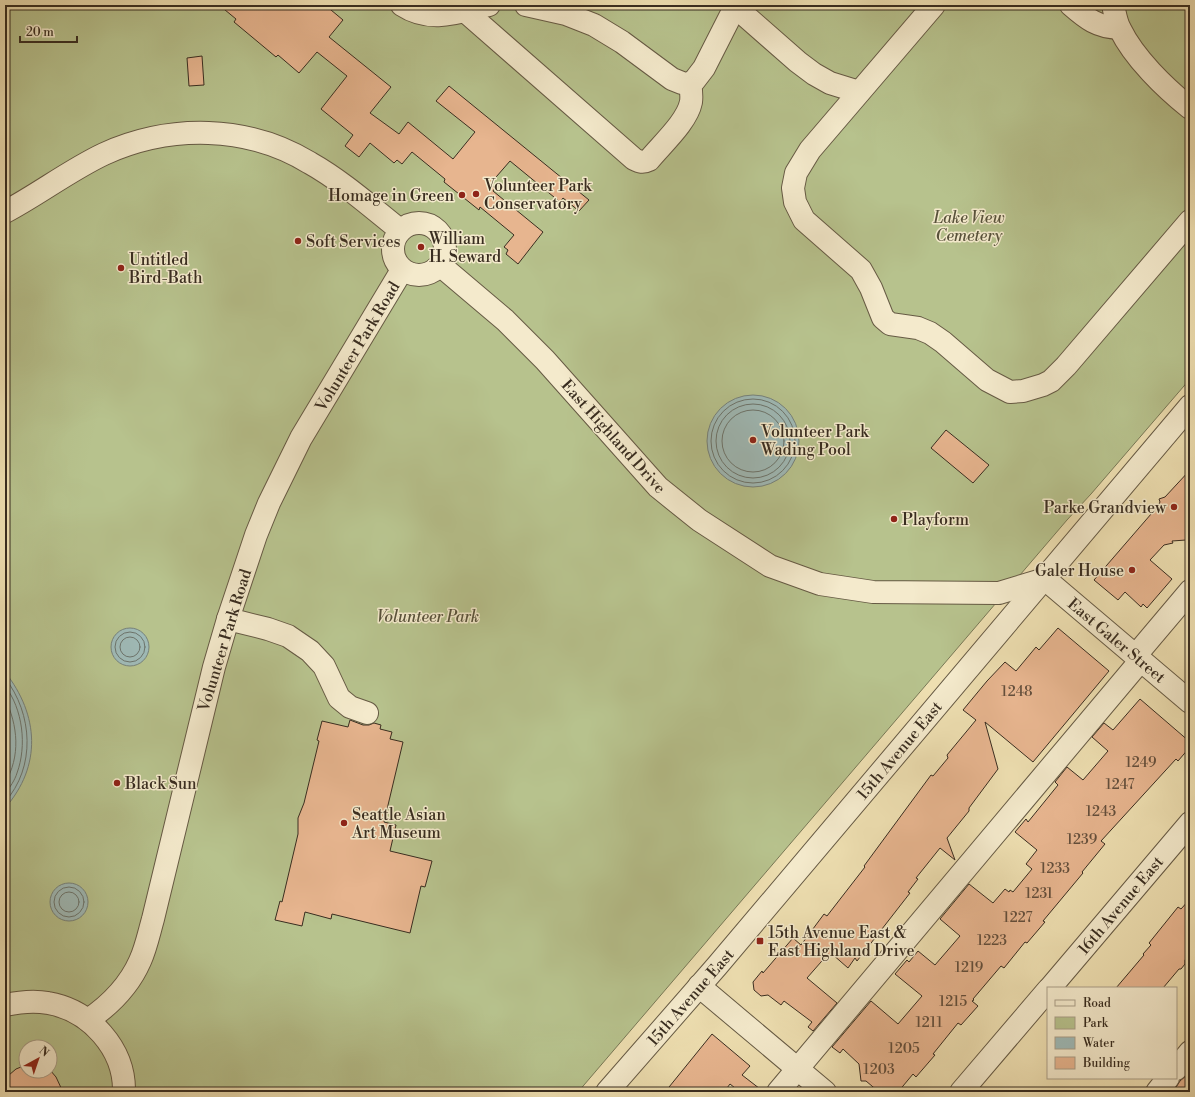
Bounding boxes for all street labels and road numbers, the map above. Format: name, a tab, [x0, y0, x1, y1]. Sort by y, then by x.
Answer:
street label: Volunteer Park Road	[311, 278, 405, 416]
street label: East Highland Drive	[557, 375, 670, 498]
street label: Volunteer Park Road	[193, 567, 256, 715]
street label: East Galer Street	[1063, 594, 1170, 688]
street label: 15th Avenue East	[853, 697, 947, 804]
street label: 16th Avenue East	[1074, 852, 1168, 959]
street label: 15th Avenue East	[643, 945, 739, 1050]

